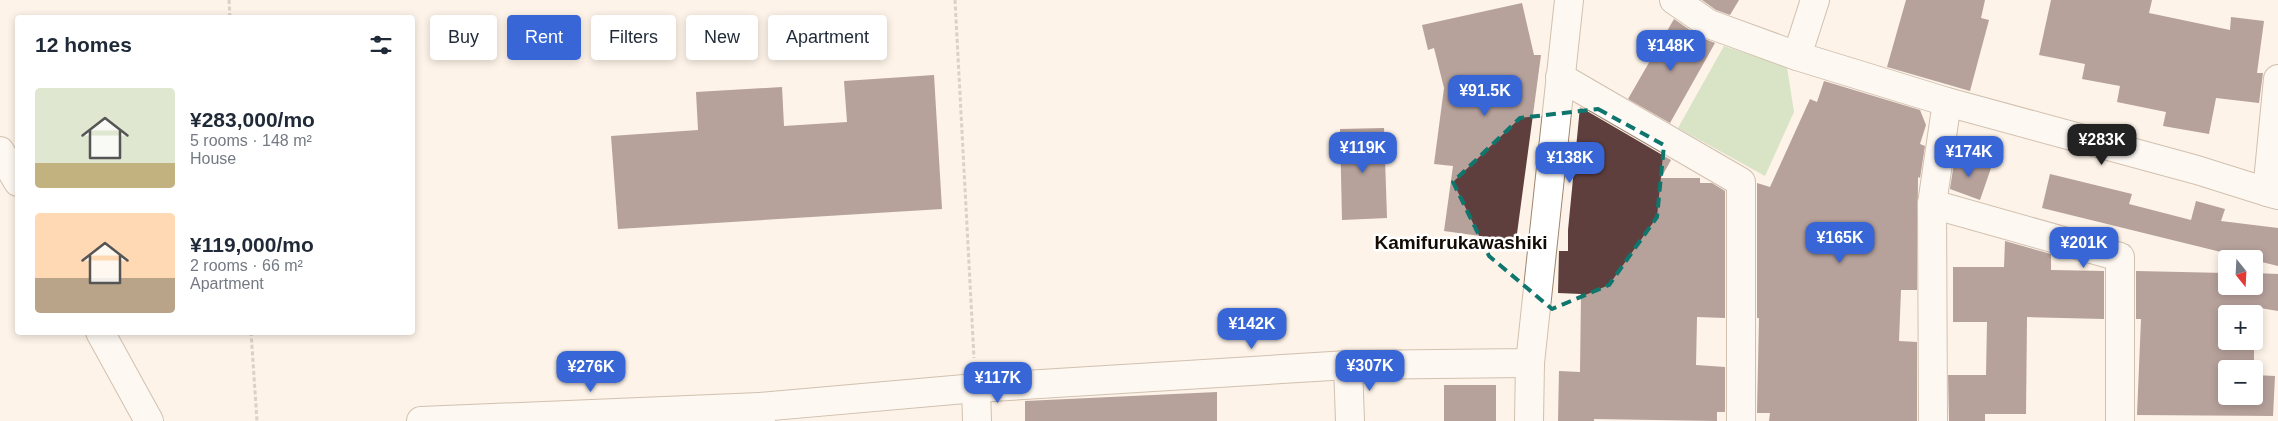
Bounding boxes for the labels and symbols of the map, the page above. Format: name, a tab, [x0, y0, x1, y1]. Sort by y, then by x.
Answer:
pin: ¥148K	[1636, 30, 1706, 72]
pin: ¥91.5K	[1444, 74, 1526, 117]
pin: ¥283K	[2067, 124, 2137, 166]
pin: ¥119K	[1328, 132, 1398, 174]
pin: ¥174K	[1934, 136, 2004, 178]
pin: ¥138K	[1535, 142, 1605, 184]
pin: ¥165K	[1805, 222, 1875, 264]
pin: ¥201K	[2049, 226, 2119, 269]
district label: Kamifurukawashiki	[1374, 232, 1548, 253]
north arrow	[2218, 250, 2262, 295]
pin: ¥142K	[1217, 308, 1287, 350]
pin: ¥276K	[556, 350, 626, 393]
pin: ¥307K	[1335, 350, 1405, 392]
pin: ¥117K	[963, 362, 1033, 404]

